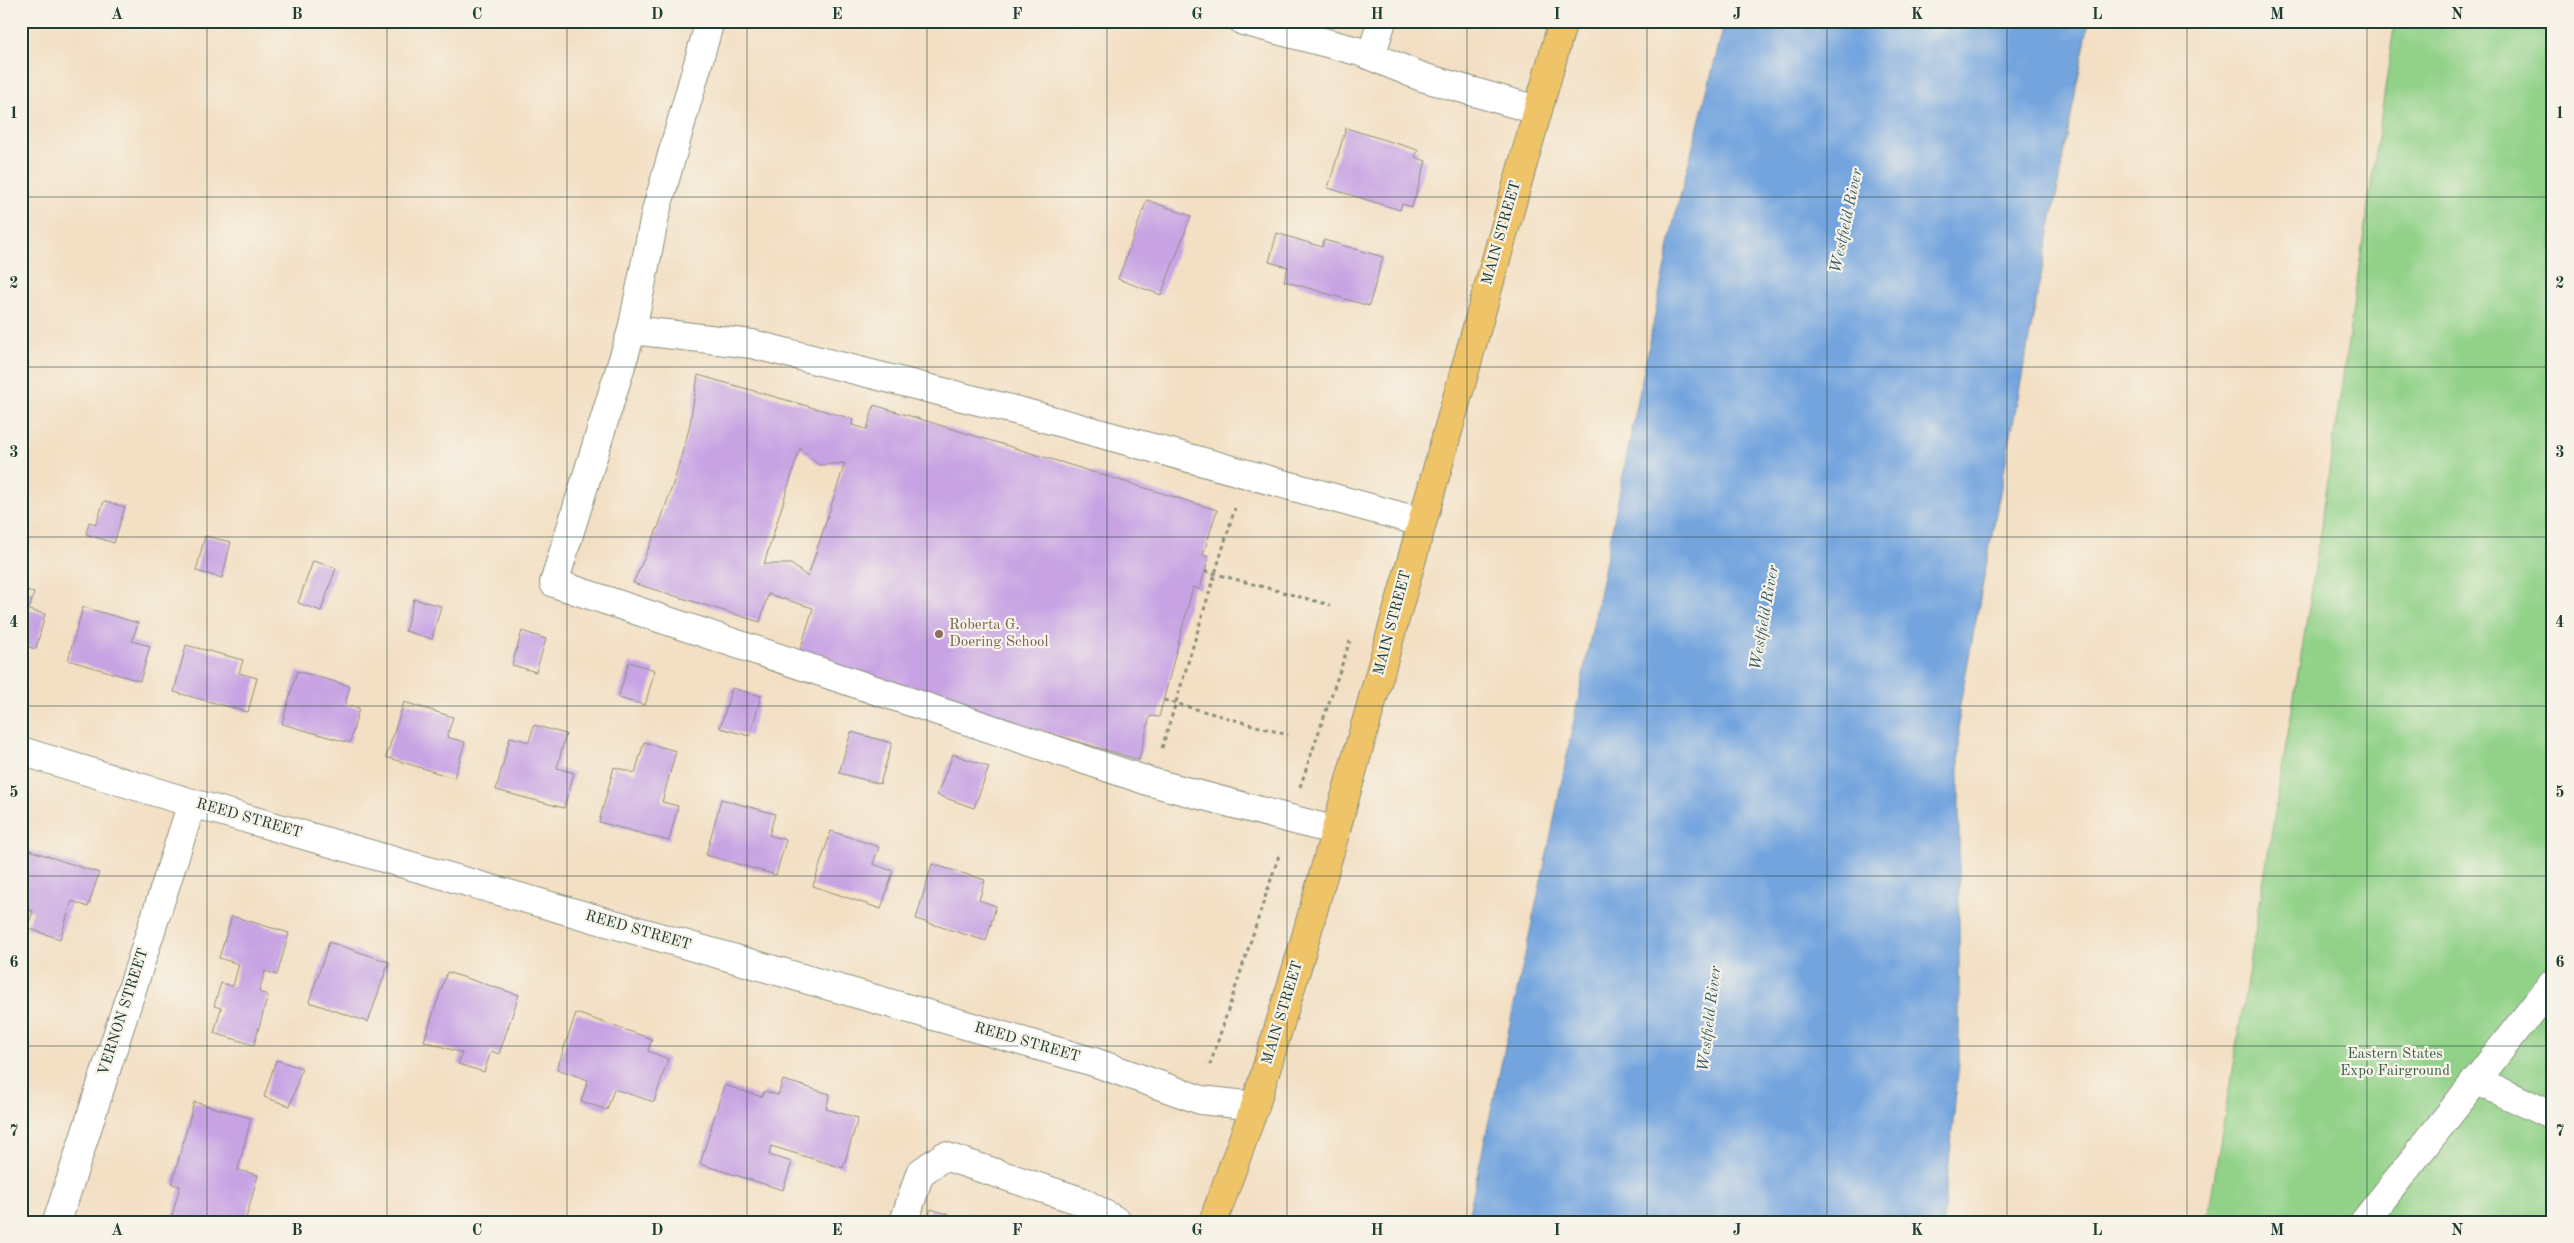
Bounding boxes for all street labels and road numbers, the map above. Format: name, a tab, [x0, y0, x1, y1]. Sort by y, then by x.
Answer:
street label: MAIN STREET	[1480, 179, 1524, 287]
street label: MAIN STREET	[1372, 569, 1414, 677]
street label: REED STREET	[194, 797, 304, 841]
street label: REED STREET	[583, 909, 693, 953]
street label: VERNON STREET	[96, 947, 152, 1077]
street label: MAIN STREET	[1260, 959, 1306, 1067]
street label: REED STREET	[972, 1021, 1082, 1065]

